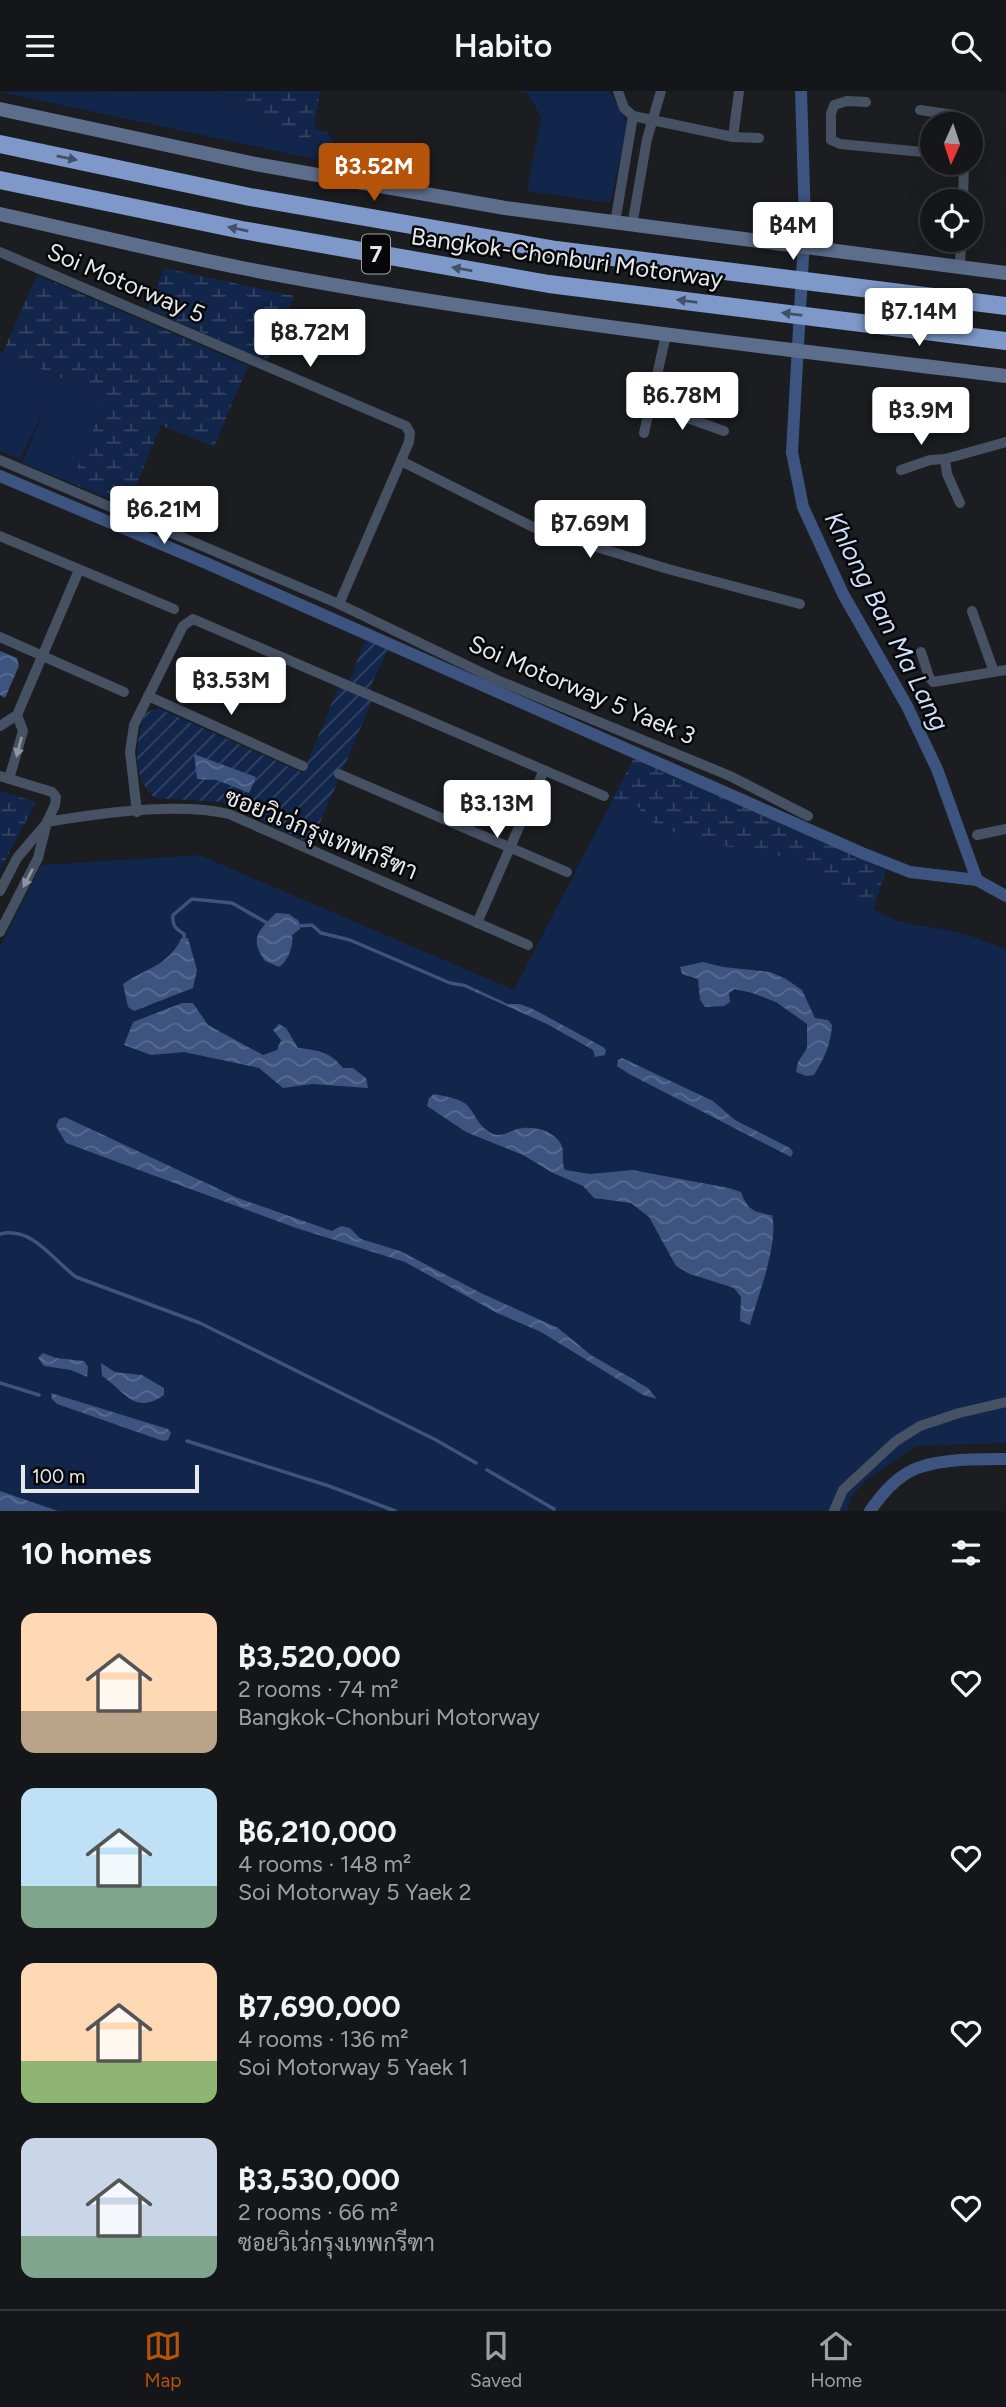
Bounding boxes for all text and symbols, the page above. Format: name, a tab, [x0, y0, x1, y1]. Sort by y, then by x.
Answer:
icon: menu	[21, 27, 59, 65]
text: Habito	[454, 27, 552, 65]
icon: search	[947, 27, 985, 65]
north arrow	[920, 112, 984, 175]
map controls	[920, 112, 983, 252]
pin: ฿3.52M	[317, 143, 431, 203]
one-way arrow	[56, 152, 78, 163]
text: ฿3.52M	[335, 152, 413, 180]
button: locate	[920, 189, 983, 252]
pin: ฿4M	[759, 202, 827, 262]
text: ฿4M	[769, 211, 817, 239]
street label: Bangkok-Chonburi Motorway	[409, 221, 725, 294]
one-way arrow	[227, 224, 249, 235]
road number: 7	[362, 235, 390, 273]
street label: Soi Motorway 5	[43, 236, 209, 329]
one-way arrow	[451, 263, 473, 274]
pin: ฿7.14M	[862, 289, 976, 348]
one-way arrow	[676, 296, 698, 307]
text: ฿7.14M	[881, 297, 957, 325]
pin: ฿8.72M	[253, 309, 367, 369]
one-way arrow	[781, 309, 803, 320]
text: ฿8.72M	[270, 318, 350, 346]
pin: ฿6.78M	[625, 373, 739, 432]
text: ฿6.78M	[642, 381, 722, 409]
pin: ฿3.9M	[872, 387, 970, 447]
text: ฿3.9M	[888, 396, 954, 424]
pin: ฿6.21M	[107, 487, 221, 546]
text: ฿6.21M	[126, 495, 202, 523]
pin: ฿7.69M	[533, 501, 647, 560]
water label: Khlong Ban Ma Lang	[818, 506, 956, 736]
text: ฿7.69M	[551, 509, 629, 537]
street label: Soi Motorway 5 Yaek 3	[465, 629, 700, 750]
pin: ฿3.53M	[174, 657, 288, 717]
text: ฿3.53M	[192, 666, 270, 694]
one-way arrow	[13, 736, 24, 758]
pin: ฿3.13M	[440, 781, 554, 840]
street label: ซอยวิเว่กรุงเทพกรีฑา	[220, 782, 422, 887]
text: ฿3.13M	[460, 789, 534, 817]
one-way arrow	[22, 868, 33, 888]
scale bar	[21, 1462, 200, 1494]
text: 100 m	[32, 1465, 85, 1488]
icon: filters	[947, 1534, 985, 1572]
text: 10 homes	[21, 1535, 152, 1572]
text: ฿3,520,000	[238, 1638, 401, 1675]
icon: home	[77, 1641, 161, 1725]
icon: heart	[947, 1664, 985, 1702]
text: 2 rooms · 74 m²	[238, 1675, 399, 1703]
text: Bangkok-Chonburi Motorway	[238, 1703, 540, 1731]
text: ฿6,210,000	[238, 1813, 397, 1850]
icon: home	[77, 1816, 161, 1900]
icon: heart	[947, 1839, 985, 1877]
text: 4 rooms · 148 m²	[238, 1850, 411, 1878]
text: Soi Motorway 5 Yaek 2	[238, 1878, 472, 1906]
text: ฿7,690,000	[238, 1988, 401, 2025]
icon: home	[77, 1991, 161, 2075]
icon: heart	[947, 2014, 985, 2052]
text: 4 rooms · 136 m²	[238, 2025, 409, 2053]
text: Soi Motorway 5 Yaek 1	[238, 2053, 468, 2081]
text: ฿3,530,000	[238, 2161, 400, 2198]
icon: home	[77, 2166, 161, 2250]
icon: heart	[947, 2189, 985, 2227]
text: 2 rooms · 66 m²	[238, 2198, 398, 2226]
text: ซอยวิเว่กรุงเทพกรีฑา	[238, 2229, 435, 2257]
tab: Map	[144, 2327, 182, 2392]
tab: Saved	[470, 2327, 522, 2392]
tab: Home	[810, 2327, 862, 2392]

